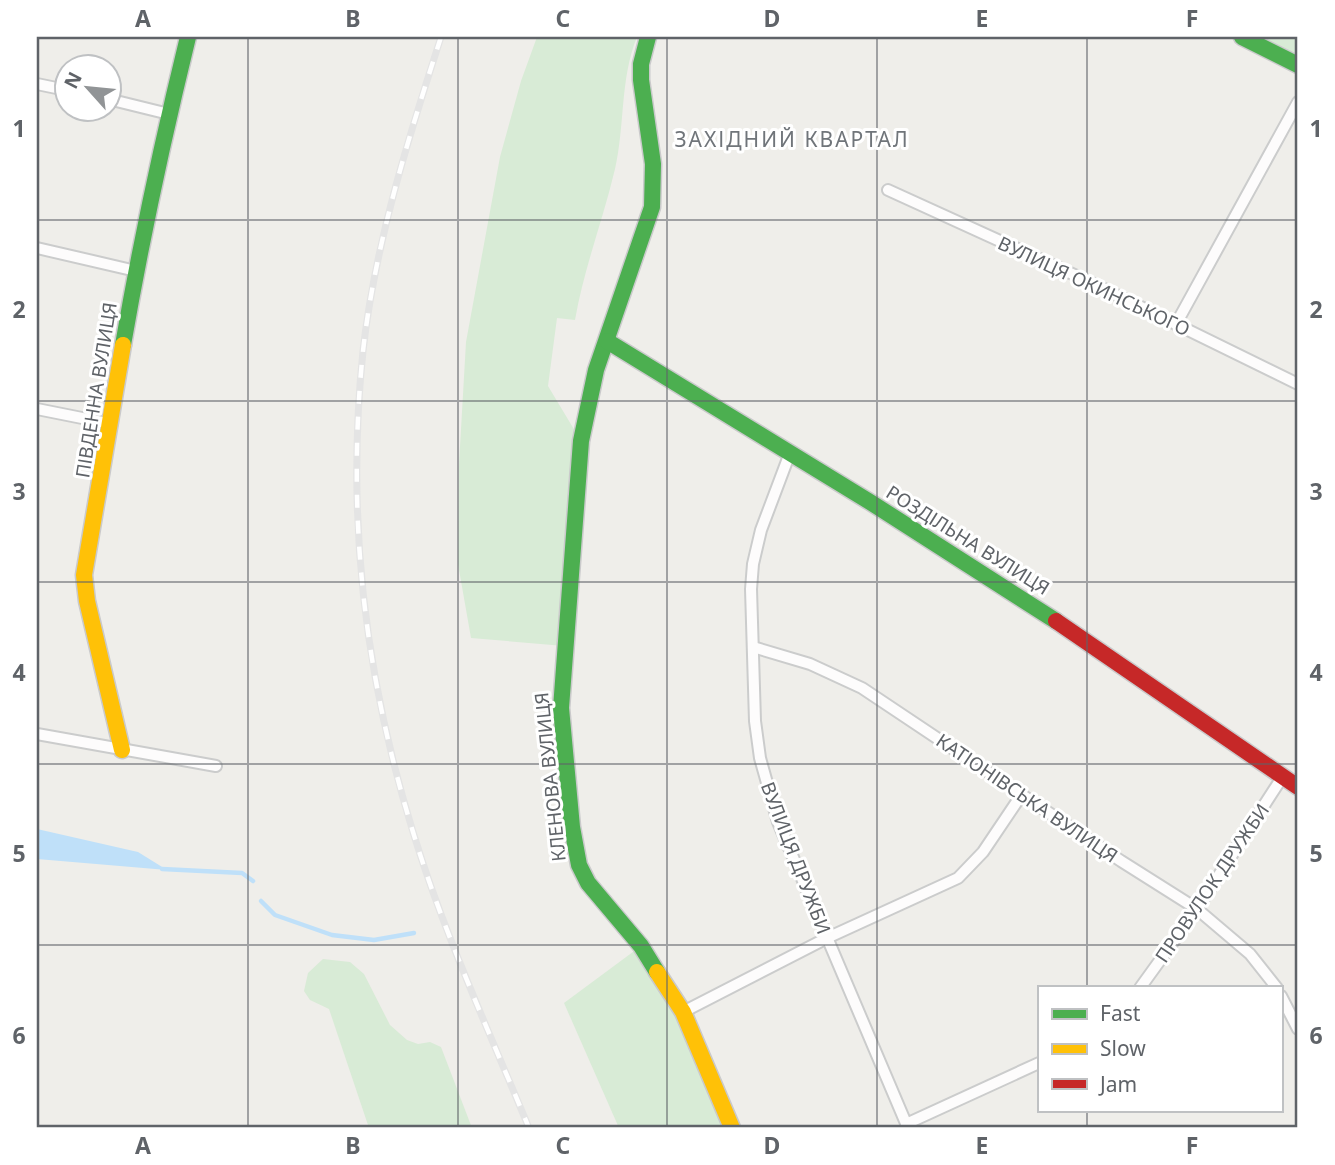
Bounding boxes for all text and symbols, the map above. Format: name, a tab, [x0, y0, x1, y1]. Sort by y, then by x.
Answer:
text: A	[135, 2, 151, 34]
text: B	[345, 2, 361, 34]
text: C	[556, 2, 571, 34]
text: D	[764, 2, 780, 34]
text: E	[976, 2, 988, 34]
text: F	[1186, 2, 1198, 34]
north arrow	[52, 52, 122, 122]
text: N	[58, 67, 88, 93]
text: 1	[12, 112, 26, 144]
text: 1	[1309, 112, 1323, 144]
district label: ЗАХІДНИЙ КВАРТАЛ	[674, 125, 910, 153]
street label: ВУЛИЦЯ ОКИНСЬКОГО	[994, 230, 1194, 342]
text: 2	[12, 293, 26, 325]
text: 2	[1309, 293, 1323, 325]
street label: ПІВДЕННА ВУЛИЦЯ	[69, 300, 123, 480]
text: 3	[12, 475, 26, 507]
text: 3	[1309, 475, 1323, 507]
street label: РОЗДІЛЬНА ВУЛИЦЯ	[881, 479, 1055, 601]
text: 4	[12, 656, 26, 688]
text: 4	[1309, 656, 1323, 688]
street label: КЛЕНОВА ВУЛИЦЯ	[528, 691, 572, 863]
street label: КАТІОНІВСЬКА ВУЛИЦЯ	[931, 727, 1123, 869]
street label: ВУЛИЦЯ ДРУЖБИ	[755, 778, 837, 938]
street label: ПРОВУЛОК ДРУЖБИ	[1149, 798, 1275, 968]
text: 5	[12, 837, 26, 869]
text: 5	[1309, 837, 1323, 869]
legend	[1038, 986, 1282, 1112]
text: Fast	[1100, 999, 1141, 1027]
text: 6	[12, 1019, 26, 1051]
text: 6	[1309, 1019, 1323, 1051]
text: Slow	[1100, 1034, 1146, 1062]
text: Jam	[1098, 1070, 1137, 1098]
text: A	[135, 1129, 151, 1161]
text: B	[345, 1129, 361, 1161]
text: C	[556, 1129, 571, 1161]
text: D	[764, 1129, 780, 1161]
text: E	[976, 1129, 988, 1161]
text: F	[1186, 1129, 1198, 1161]

